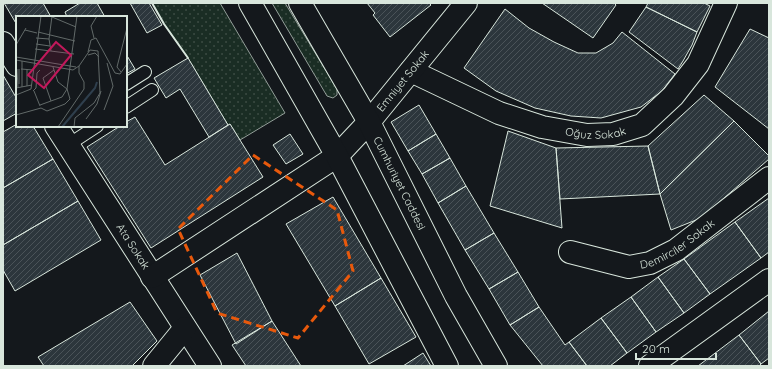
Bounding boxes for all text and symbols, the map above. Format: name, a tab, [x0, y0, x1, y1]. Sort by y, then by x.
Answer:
inset map	[16, 16, 127, 127]
street label: Emniyet Sokak	[373, 47, 432, 114]
street label: Oğuz Sokak	[564, 123, 628, 142]
street label: Cumhuriyet Caddesi	[370, 134, 429, 232]
street label: Demirciler Sokak	[639, 216, 717, 272]
street label: Ata Sokak	[113, 221, 153, 272]
scale bar	[636, 335, 716, 361]
text: 20 m	[642, 341, 670, 356]

